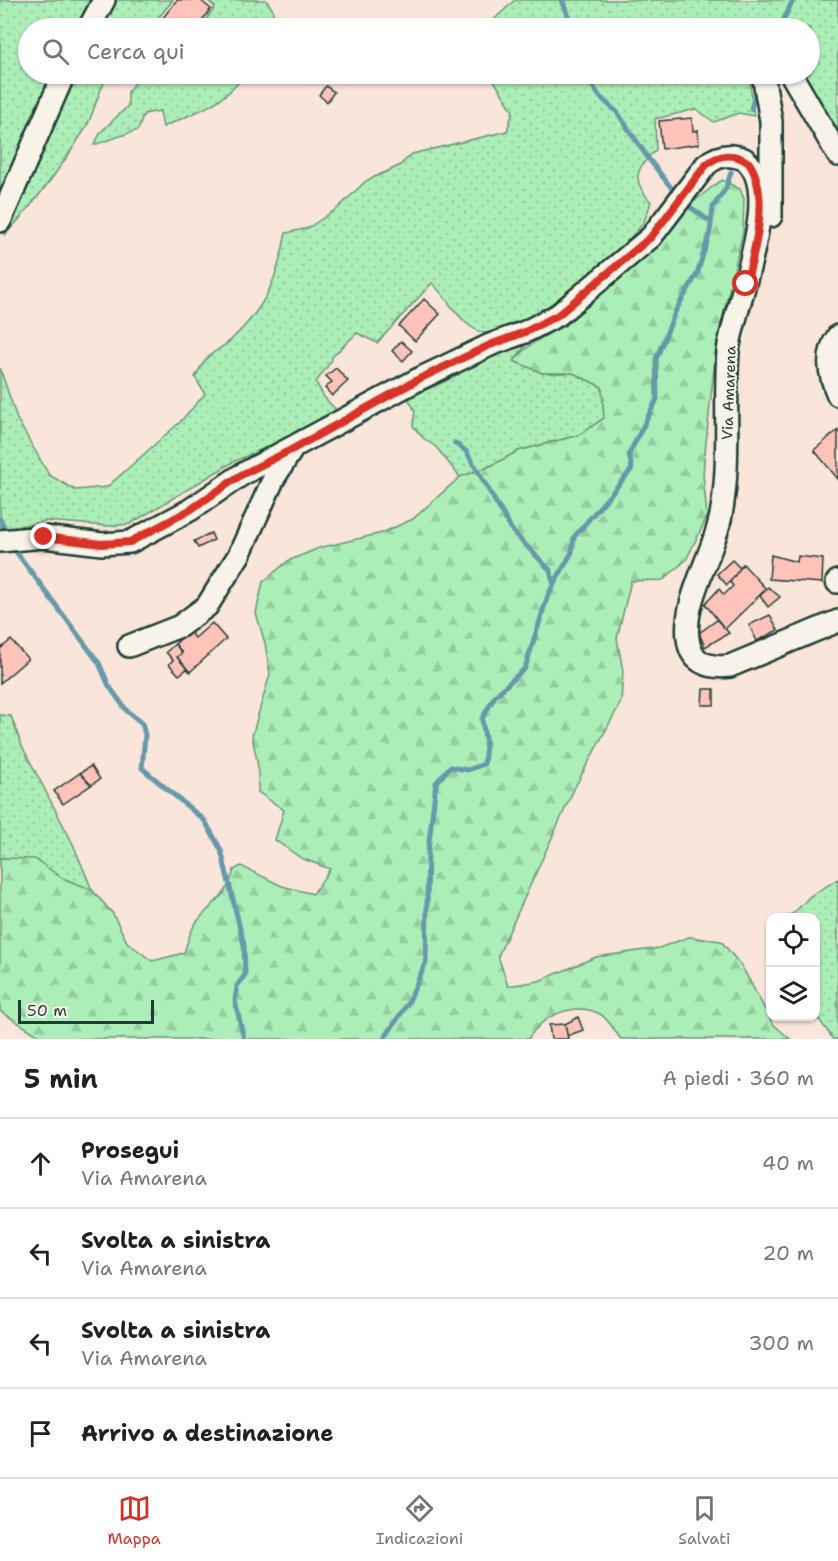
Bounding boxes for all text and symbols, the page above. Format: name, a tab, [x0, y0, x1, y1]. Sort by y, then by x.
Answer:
search box	[18, 18, 820, 84]
icon: search	[39, 35, 72, 68]
text: Cerca qui	[87, 37, 185, 66]
route start	[732, 270, 758, 296]
street label: Via Amarena	[717, 345, 741, 441]
route end	[30, 523, 56, 549]
map controls	[766, 913, 820, 1021]
button: locate	[766, 913, 820, 967]
button: layers	[766, 967, 820, 1021]
scale bar	[18, 997, 154, 1025]
text: 50 m	[27, 1000, 67, 1021]
text: 5 min	[24, 1061, 98, 1096]
text: A piedi · 360 m	[663, 1065, 814, 1091]
text: Prosegui	[81, 1136, 179, 1165]
icon: ahead	[24, 1147, 57, 1180]
text: 40 m	[762, 1150, 814, 1176]
text: Via Amarena	[81, 1165, 207, 1191]
text: Svolta a sinistra	[81, 1226, 270, 1255]
icon: left	[24, 1237, 57, 1270]
text: 20 m	[763, 1240, 814, 1266]
text: Via Amarena	[81, 1255, 207, 1281]
text: Svolta a sinistra	[81, 1316, 270, 1345]
icon: left	[24, 1327, 57, 1360]
text: 300 m	[748, 1330, 814, 1356]
text: Via Amarena	[81, 1345, 207, 1371]
icon: arrive	[24, 1417, 57, 1450]
text: Arrivo a destinazione	[81, 1419, 333, 1448]
tab: Mappa	[107, 1492, 161, 1549]
tab: Indicazioni	[376, 1492, 463, 1549]
tab: Salvati	[678, 1492, 731, 1549]

